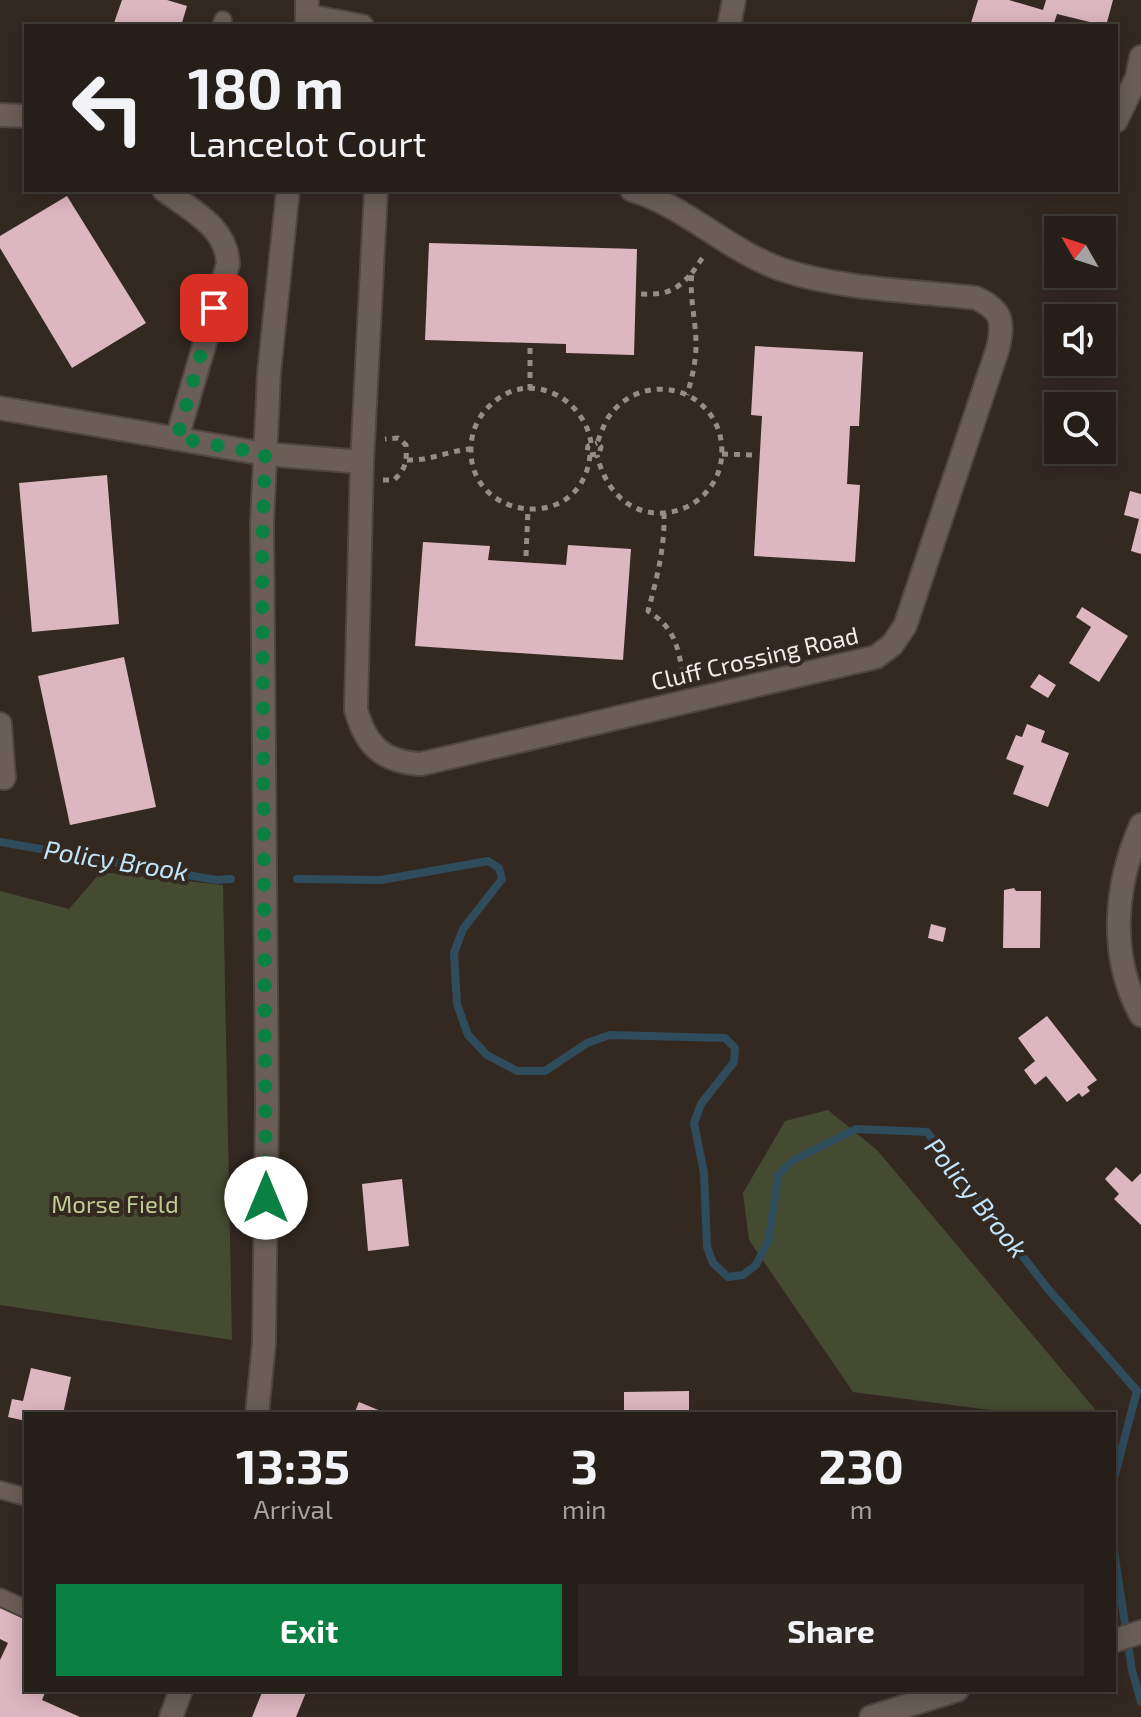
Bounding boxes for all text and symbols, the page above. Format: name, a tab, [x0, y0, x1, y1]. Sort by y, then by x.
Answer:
text: 180 m	[188, 53, 344, 120]
icon: left	[56, 56, 160, 160]
text: Lancelot Court	[188, 121, 426, 164]
north arrow	[1044, 216, 1116, 288]
map controls	[1044, 216, 1116, 464]
pin	[180, 274, 248, 342]
icon: arrive	[192, 286, 236, 330]
button: sound	[1044, 304, 1116, 376]
button: search	[1044, 392, 1116, 464]
street label: Cluff Crossing Road	[648, 620, 861, 695]
water label: Policy Brook	[42, 833, 190, 887]
water label: Policy Brook	[919, 1131, 1035, 1264]
position arrow	[224, 1156, 308, 1240]
park label: Morse Field	[51, 1189, 179, 1218]
text: 13:35	[236, 1436, 350, 1494]
text: 3	[571, 1436, 598, 1494]
text: 230	[819, 1436, 904, 1494]
text: Arrival	[253, 1493, 333, 1524]
text: min	[562, 1493, 606, 1524]
text: m	[850, 1493, 873, 1524]
button: Exit	[56, 1584, 562, 1676]
button: Share	[578, 1584, 1084, 1676]

